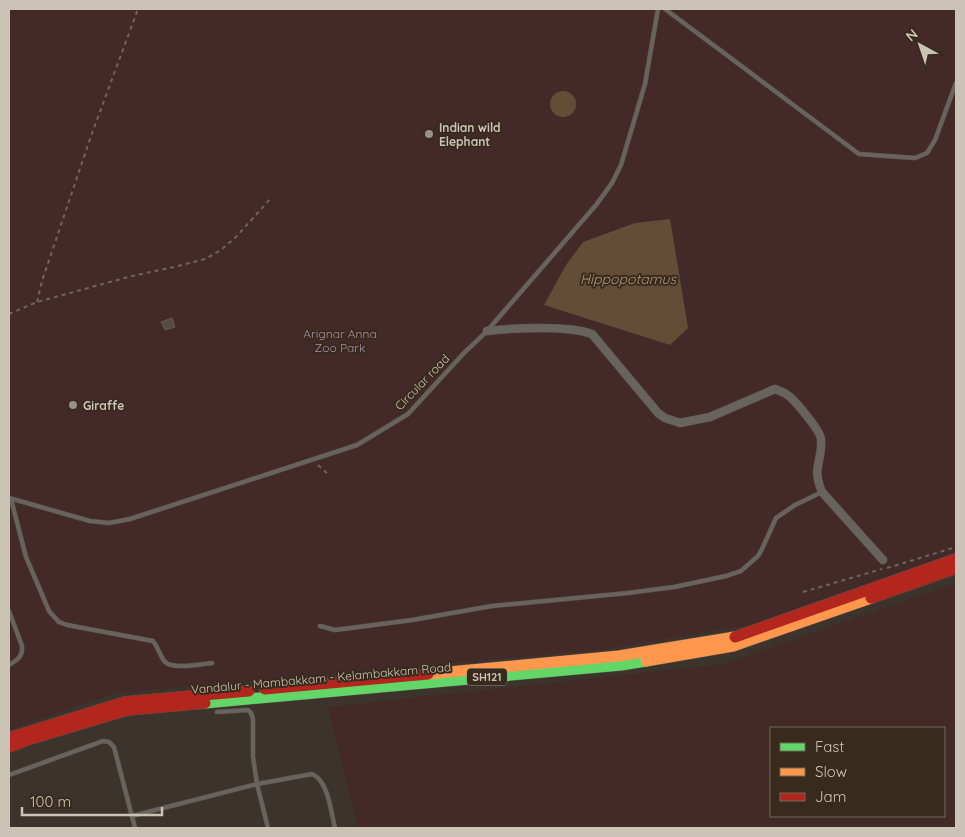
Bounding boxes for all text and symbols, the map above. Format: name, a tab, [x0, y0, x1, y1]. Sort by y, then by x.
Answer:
north arrow	[895, 20, 945, 70]
text: N	[902, 25, 921, 45]
place label: Indian wild Elephant	[439, 120, 501, 149]
marker: Indian wild Elephant	[423, 128, 435, 140]
water label: Hippopotamus	[580, 270, 677, 288]
park label: Arignar Anna Zoo Park	[303, 326, 377, 355]
street label: Circular road	[392, 351, 452, 413]
place label: Giraffe	[83, 398, 124, 413]
marker: Giraffe	[67, 399, 79, 411]
street label: Vandalur - Mambakkam - Kelambakkam Road	[190, 659, 452, 697]
road number: SH121	[467, 669, 507, 686]
legend	[770, 727, 945, 817]
text: Fast	[815, 737, 844, 756]
text: Slow	[815, 762, 847, 781]
scale bar	[22, 784, 162, 816]
text: Jam	[815, 787, 846, 806]
text: 100 m	[30, 792, 71, 811]

